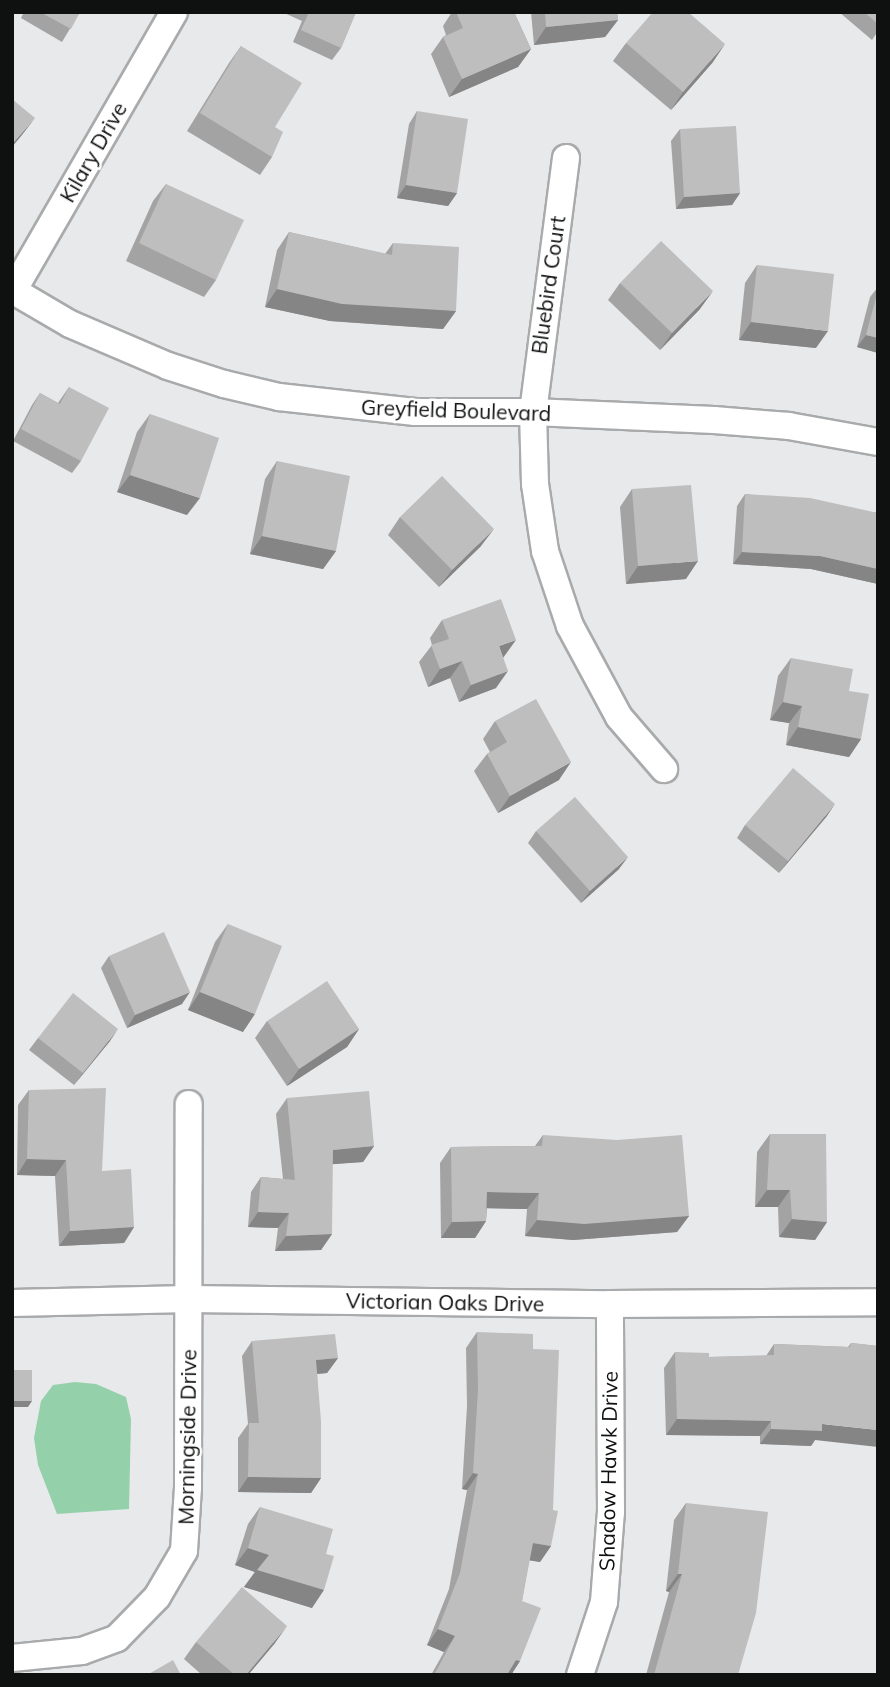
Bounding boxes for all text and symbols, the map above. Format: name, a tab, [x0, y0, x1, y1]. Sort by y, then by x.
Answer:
street label: Kilary Drive	[54, 97, 132, 207]
street label: Bluebird Court	[526, 214, 570, 356]
street label: Greyfield Boulevard	[360, 394, 552, 426]
street label: Victorian Oaks Drive	[346, 1288, 544, 1316]
street label: Morningside Drive	[173, 1349, 201, 1525]
street label: Shadow Hawk Drive	[594, 1371, 622, 1571]

